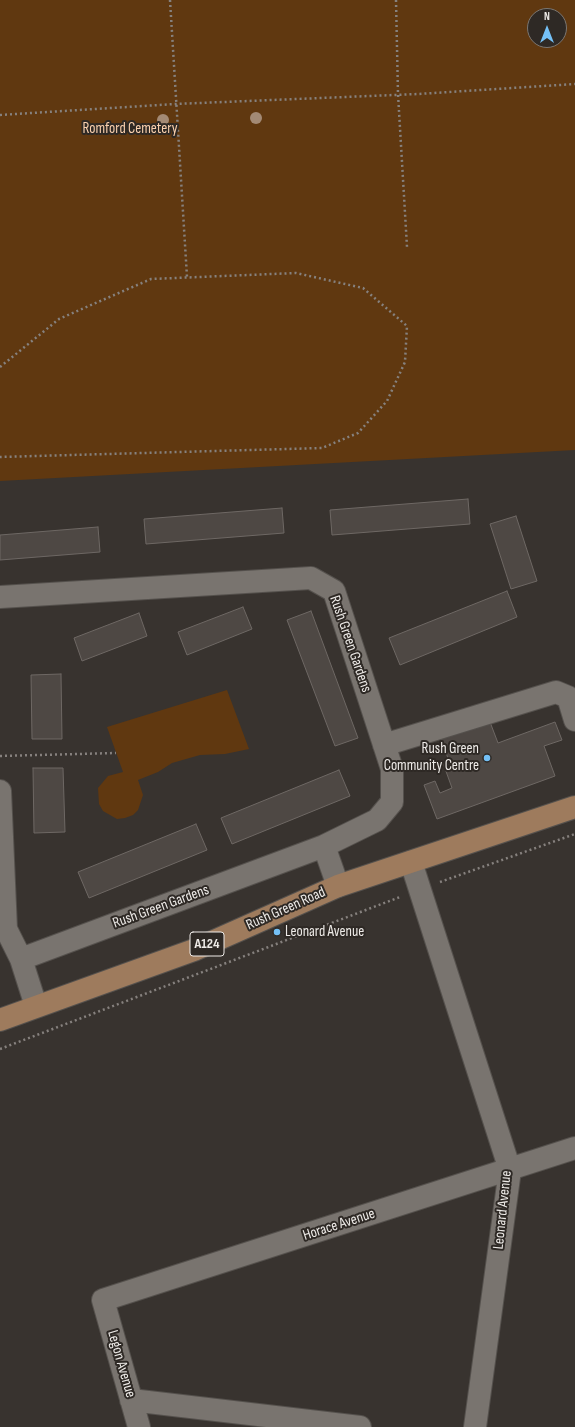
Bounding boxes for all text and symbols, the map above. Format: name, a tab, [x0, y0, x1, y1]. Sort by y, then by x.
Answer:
north arrow	[527, 8, 567, 48]
text: N	[544, 10, 550, 23]
park label: Romford Cemetery	[82, 120, 178, 138]
street label: Rush Green Gardens	[325, 593, 375, 695]
place label: Rush Green Community Centre	[384, 740, 479, 775]
marker: Rush Green Community Centre	[482, 753, 492, 763]
street label: Rush Green Gardens	[110, 881, 212, 933]
street label: Rush Green Road	[244, 884, 328, 934]
place label: Leonard Avenue	[285, 923, 364, 941]
marker: Leonard Avenue	[272, 927, 282, 937]
road number: A124	[190, 932, 224, 956]
street label: Leonard Avenue	[490, 1170, 516, 1250]
street label: Horace Avenue	[301, 1205, 377, 1245]
street label: Legon Avenue	[103, 1328, 139, 1400]

